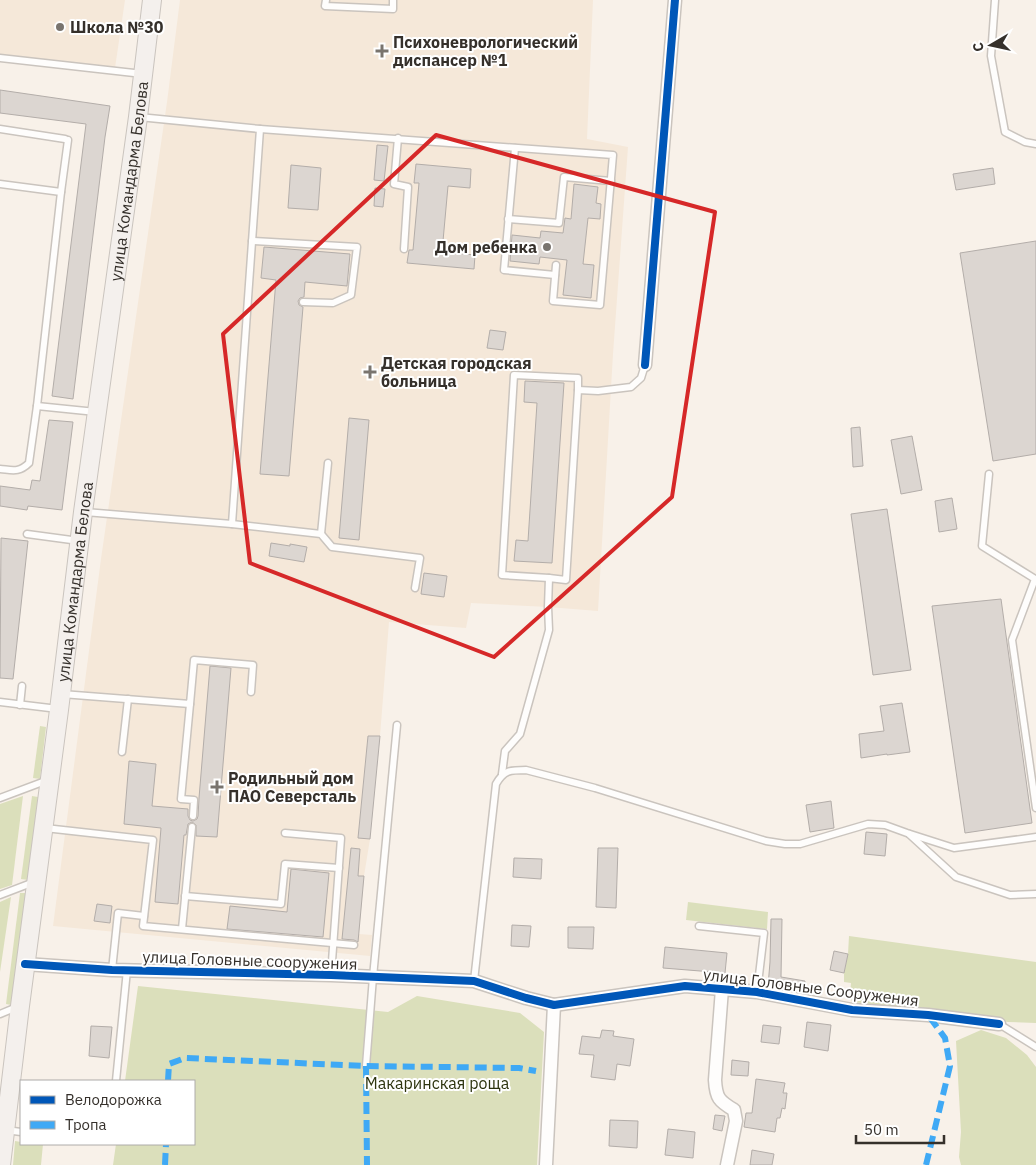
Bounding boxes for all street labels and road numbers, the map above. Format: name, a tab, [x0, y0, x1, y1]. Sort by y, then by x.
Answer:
street label: улица Командарма Белова	[105, 80, 152, 283]
street label: улица Командарма Белова	[52, 480, 97, 683]
street label: улица Головные сооружения	[142, 946, 358, 974]
street label: улица Головные Сооружения	[702, 964, 920, 1010]

